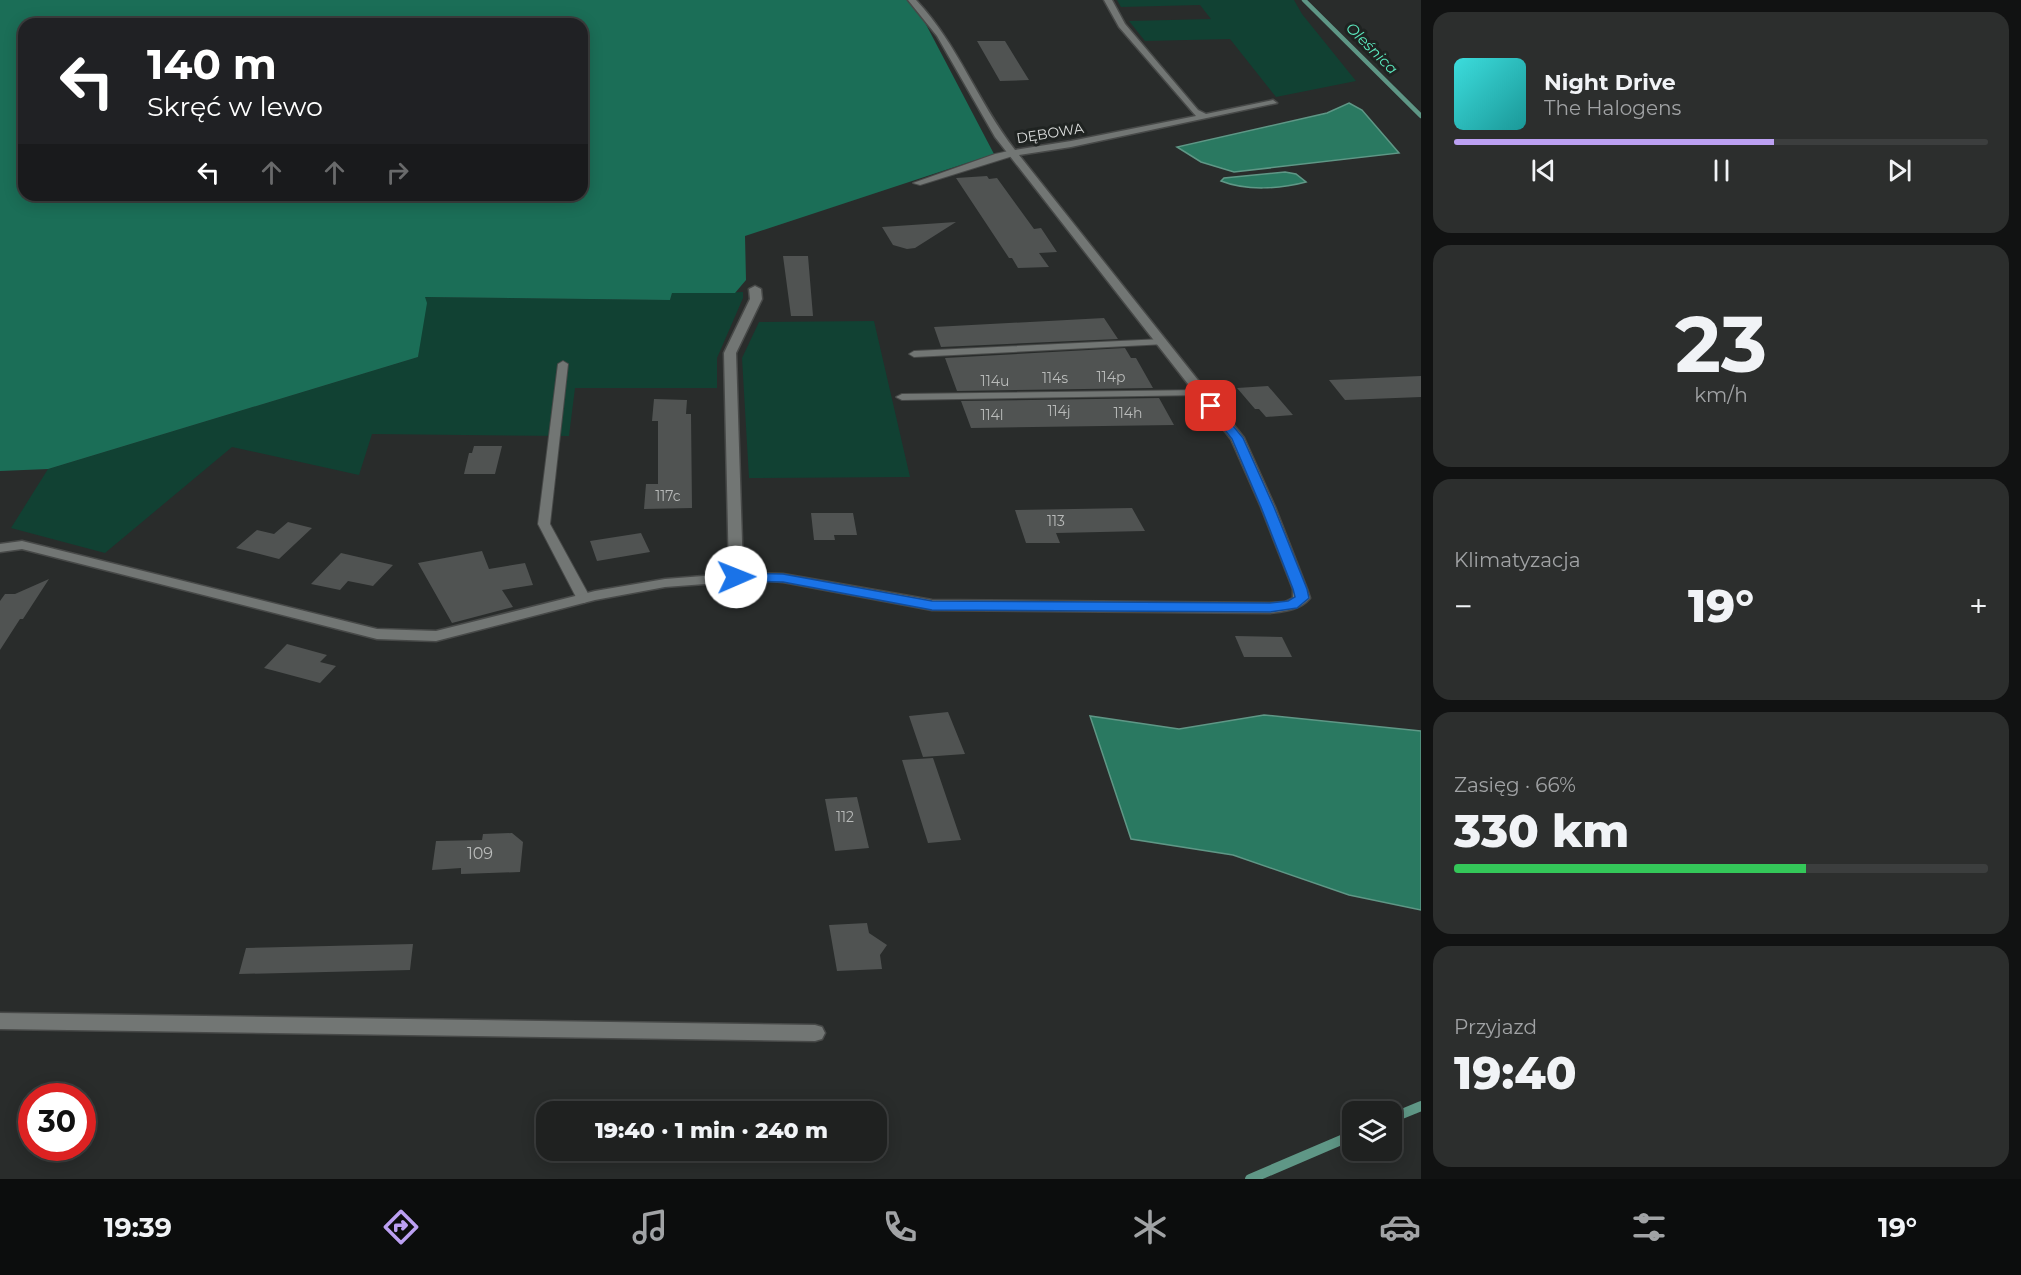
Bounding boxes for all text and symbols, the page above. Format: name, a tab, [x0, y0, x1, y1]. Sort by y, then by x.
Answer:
water label: Oleśnica	[1342, 18, 1402, 78]
text: 140 m	[147, 38, 277, 90]
icon: left	[48, 42, 126, 120]
text: Night Drive	[1544, 69, 1676, 96]
text: Skręć w lewo	[147, 90, 323, 123]
text: The Halogens	[1544, 96, 1681, 120]
street label: DĘBOWA	[1015, 119, 1086, 147]
icon: previous	[1527, 154, 1560, 187]
icon: pause	[1705, 154, 1738, 187]
icon: next	[1883, 154, 1916, 187]
icon: left	[192, 156, 225, 189]
icon: ahead	[255, 156, 288, 189]
icon: ahead	[318, 156, 351, 189]
icon: right	[381, 156, 414, 189]
text: 23	[1675, 296, 1767, 392]
house number: 114p	[1097, 368, 1125, 386]
house number: 114s	[1042, 369, 1068, 387]
house number: 114u	[981, 372, 1009, 390]
pin	[1185, 380, 1236, 431]
text: km/h	[1694, 383, 1748, 407]
icon: arrive	[1194, 389, 1227, 422]
house number: 114j	[1047, 402, 1071, 420]
house number: 114h	[1114, 404, 1142, 422]
house number: 114l	[980, 406, 1004, 424]
house number: 117c	[655, 487, 681, 505]
house number: 113	[1047, 512, 1065, 530]
position arrow	[704, 545, 768, 609]
text: Klimatyzacja	[1454, 548, 1581, 572]
text: 19°	[1688, 578, 1754, 633]
text: −	[1454, 586, 1473, 626]
text: +	[1969, 586, 1988, 626]
text: Zasięg · 66%	[1454, 773, 1576, 797]
text: 330 km	[1454, 803, 1629, 858]
house number: 112	[836, 808, 854, 826]
house number: 109	[467, 844, 493, 863]
text: Przyjazd	[1454, 1015, 1537, 1039]
text: 19:40	[1454, 1045, 1577, 1100]
speed limit sign: 30	[18, 1083, 96, 1161]
map controls	[1342, 1101, 1402, 1161]
button: layers	[1342, 1101, 1402, 1161]
text: 19:40 · 1 min · 240 m	[595, 1117, 828, 1144]
icon: directions	[380, 1206, 422, 1248]
icon: music	[629, 1206, 671, 1248]
icon: phone	[879, 1206, 921, 1248]
icon: climate	[1129, 1206, 1171, 1248]
icon: car	[1379, 1206, 1421, 1248]
icon: filters	[1628, 1206, 1670, 1248]
text: 19:39	[104, 1211, 172, 1244]
text: 19°	[1878, 1211, 1917, 1244]

